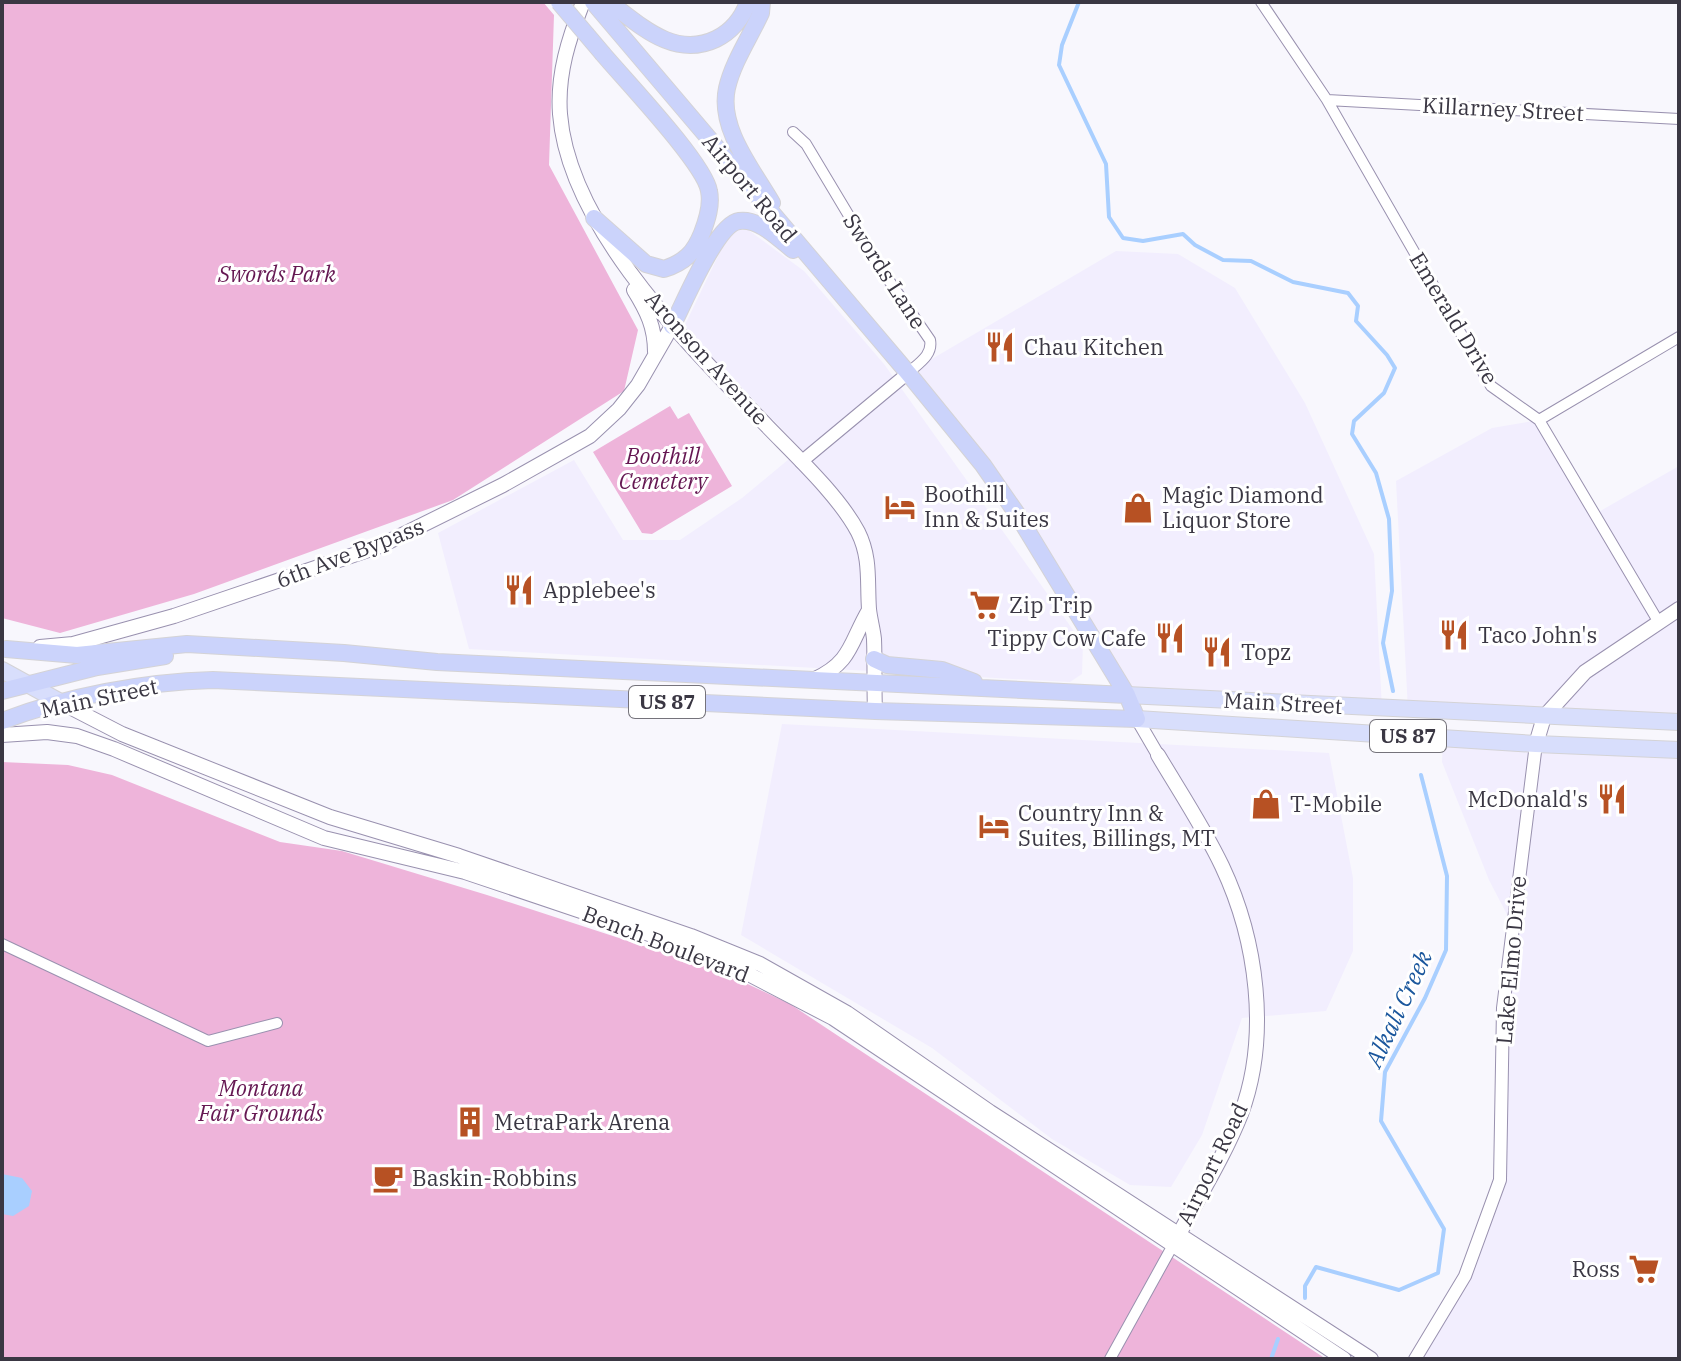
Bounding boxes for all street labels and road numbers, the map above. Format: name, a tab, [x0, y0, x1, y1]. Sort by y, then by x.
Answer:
street label: Killarney Street	[1421, 90, 1585, 127]
street label: Airport Road	[696, 127, 804, 248]
street label: Swords Lane	[837, 207, 934, 334]
street label: Emerald Drive	[1404, 246, 1505, 389]
street label: Aronson Avenue	[639, 284, 775, 431]
street label: 6th Ave Bypass	[272, 511, 428, 594]
street label: Main Street	[38, 671, 160, 724]
street label: Main Street	[1223, 685, 1343, 720]
road number: US 87	[629, 686, 705, 718]
road number: US 87	[1370, 720, 1446, 752]
street label: Lake Elmo Drive	[1489, 874, 1532, 1045]
street label: Bench Boulevard	[579, 898, 754, 989]
street label: Airport Road	[1169, 1098, 1254, 1230]

